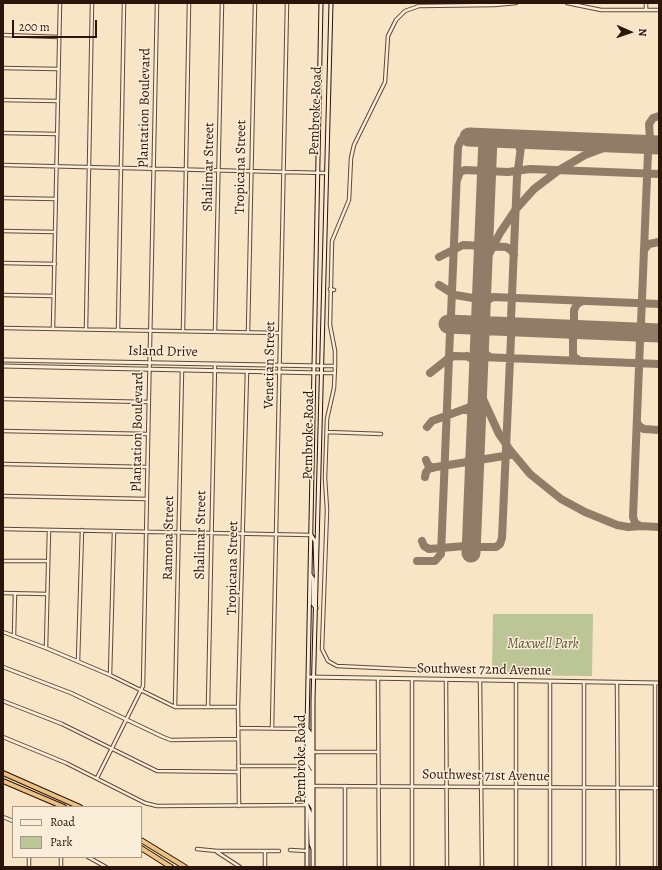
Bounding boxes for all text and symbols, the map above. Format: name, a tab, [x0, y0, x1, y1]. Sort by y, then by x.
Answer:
scale bar	[14, 12, 99, 38]
north arrow	[610, 12, 650, 52]
text: 200 m	[19, 19, 50, 35]
text: N	[635, 28, 650, 37]
street label: Plantation Boulevard	[136, 48, 154, 168]
street label: Pembroke Road	[306, 66, 326, 156]
street label: Tropicana Street	[232, 120, 250, 214]
street label: Shalimar Street	[200, 122, 218, 212]
street label: Venetian Street	[261, 321, 279, 409]
street label: Island Drive	[128, 343, 198, 361]
street label: Plantation Boulevard	[129, 372, 147, 492]
street label: Pembroke Road	[300, 390, 318, 480]
street label: Shalimar Street	[192, 490, 210, 580]
street label: Ramona Street	[160, 495, 178, 581]
street label: Tropicana Street	[224, 521, 242, 615]
park label: Maxwell Park	[507, 637, 579, 653]
street label: Southwest 72nd Avenue	[417, 660, 551, 680]
street label: Pembroke Road	[294, 714, 310, 804]
street label: Southwest 71st Avenue	[422, 766, 550, 786]
legend	[12, 806, 142, 858]
text: Road	[50, 814, 75, 830]
text: Park	[50, 834, 73, 850]

